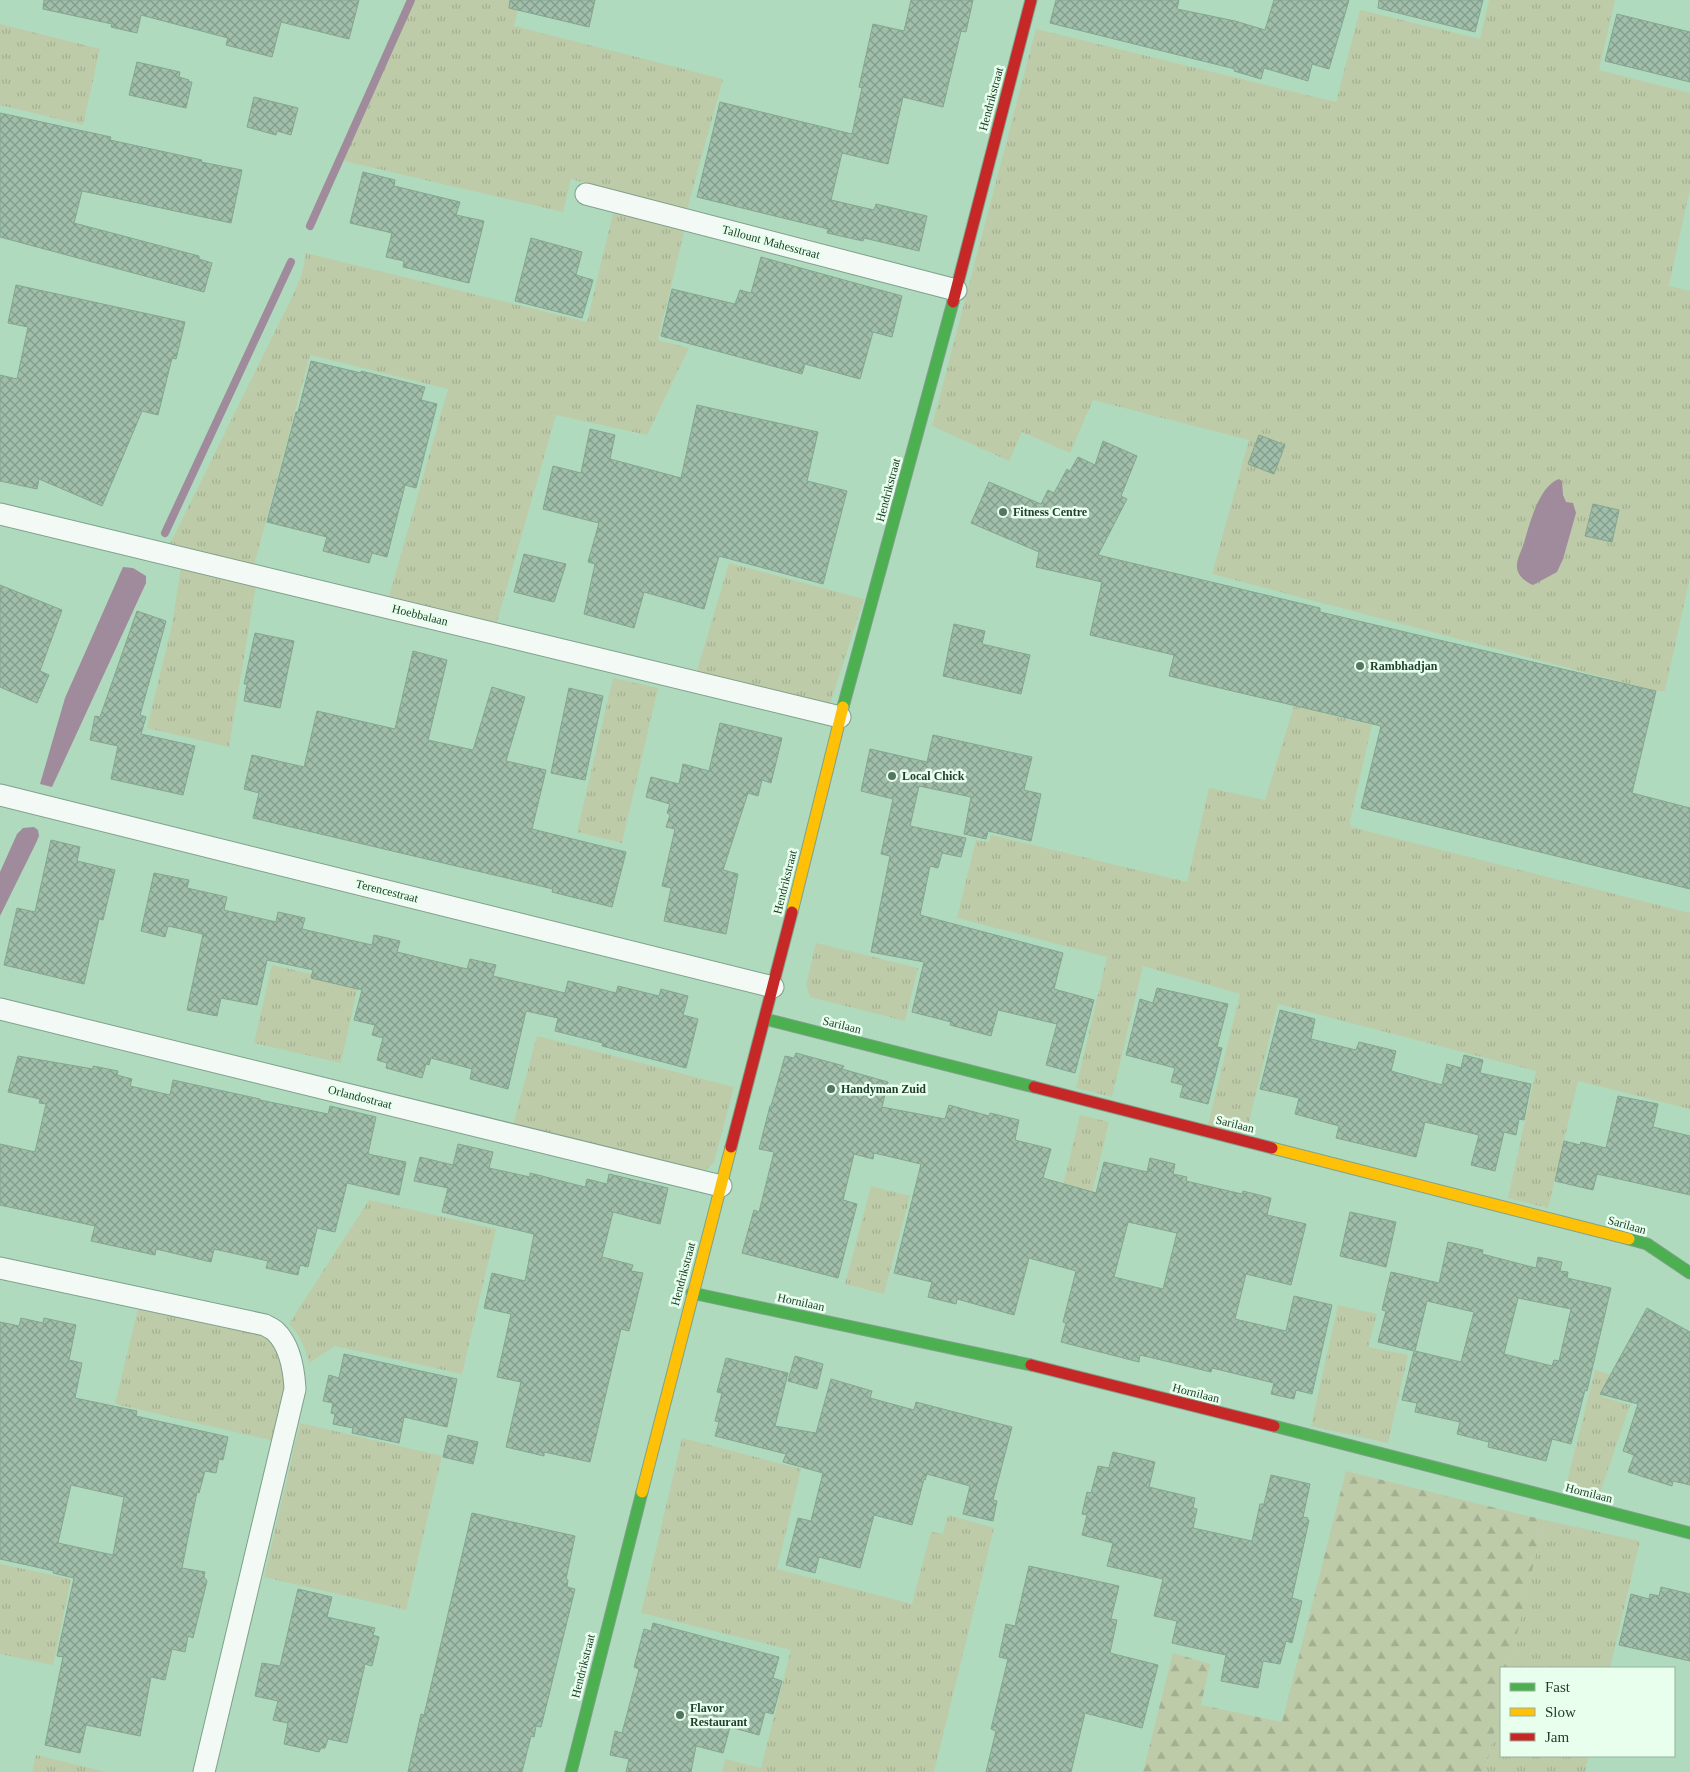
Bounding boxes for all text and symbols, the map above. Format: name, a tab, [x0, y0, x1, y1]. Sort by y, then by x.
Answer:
street label: Hendrikstraat	[976, 65, 1006, 132]
street label: Tallount Mahesstraat	[720, 222, 822, 262]
street label: Hendrikstraat	[873, 456, 903, 523]
place label: Fitness Centre	[1013, 505, 1088, 519]
marker: Fitness Centre	[997, 506, 1009, 518]
street label: Hoebbalaan	[391, 601, 449, 629]
place label: Rambhadjan	[1370, 659, 1438, 673]
marker: Rambhadjan	[1354, 660, 1366, 672]
place label: Local Chick	[902, 769, 965, 783]
marker: Local Chick	[886, 770, 898, 782]
street label: Hendrikstraat	[770, 848, 800, 915]
street label: Terencestraat	[354, 876, 420, 906]
street label: Sarilaan	[821, 1013, 863, 1037]
street label: Orlandostraat	[327, 1082, 394, 1112]
place label: Handyman Zuid	[841, 1082, 926, 1096]
marker: Handyman Zuid	[825, 1083, 837, 1095]
street label: Sarilaan	[1214, 1112, 1256, 1136]
street label: Sarilaan	[1606, 1213, 1648, 1237]
street label: Hendrikstraat	[668, 1240, 698, 1307]
street label: Hornilaan	[776, 1290, 826, 1314]
street label: Hornilaan	[1171, 1380, 1221, 1406]
street label: Hornilaan	[1564, 1480, 1614, 1506]
street label: Hendrikstraat	[568, 1632, 598, 1699]
legend	[1500, 1667, 1675, 1757]
text: Fast	[1545, 1679, 1571, 1695]
place label: Flavor Restaurant	[690, 1701, 747, 1729]
text: Slow	[1545, 1704, 1576, 1720]
marker: Flavor Restaurant	[674, 1709, 686, 1721]
text: Jam	[1545, 1729, 1569, 1745]

